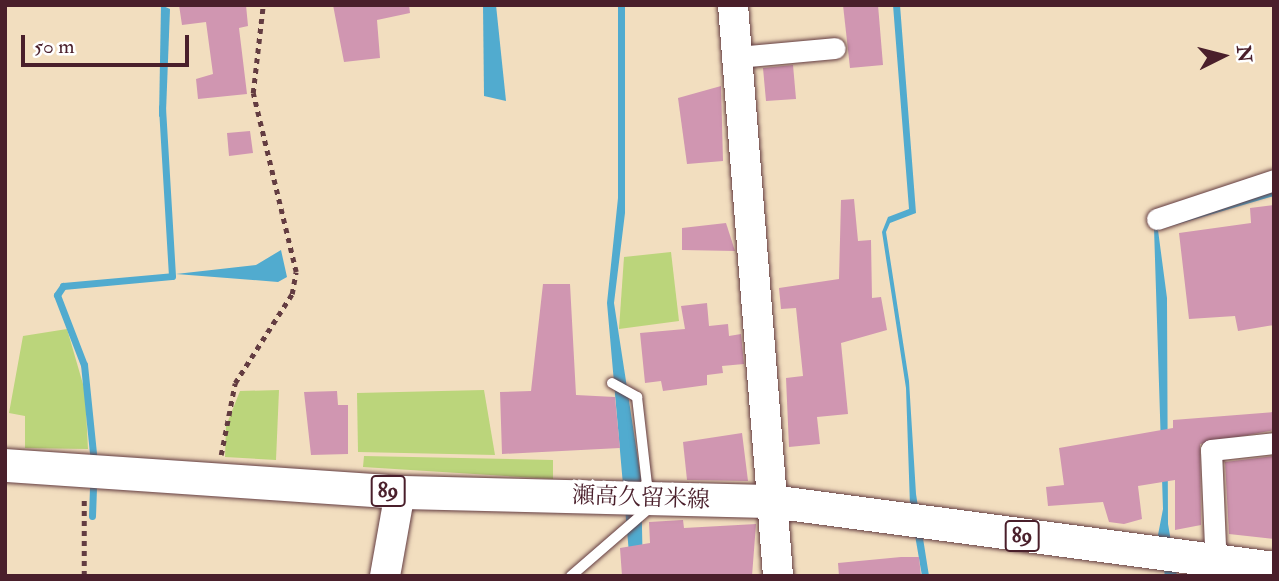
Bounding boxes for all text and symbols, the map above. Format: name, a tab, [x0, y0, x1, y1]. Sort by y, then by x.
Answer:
scale bar	[24, 21, 192, 65]
north arrow	[1188, 21, 1258, 91]
text: 50 m	[34, 33, 75, 60]
text: N	[1231, 44, 1257, 64]
road number: 89	[370, 474, 406, 508]
street label: 瀬高久留米線	[572, 482, 710, 514]
road number: 89	[1004, 518, 1040, 554]

